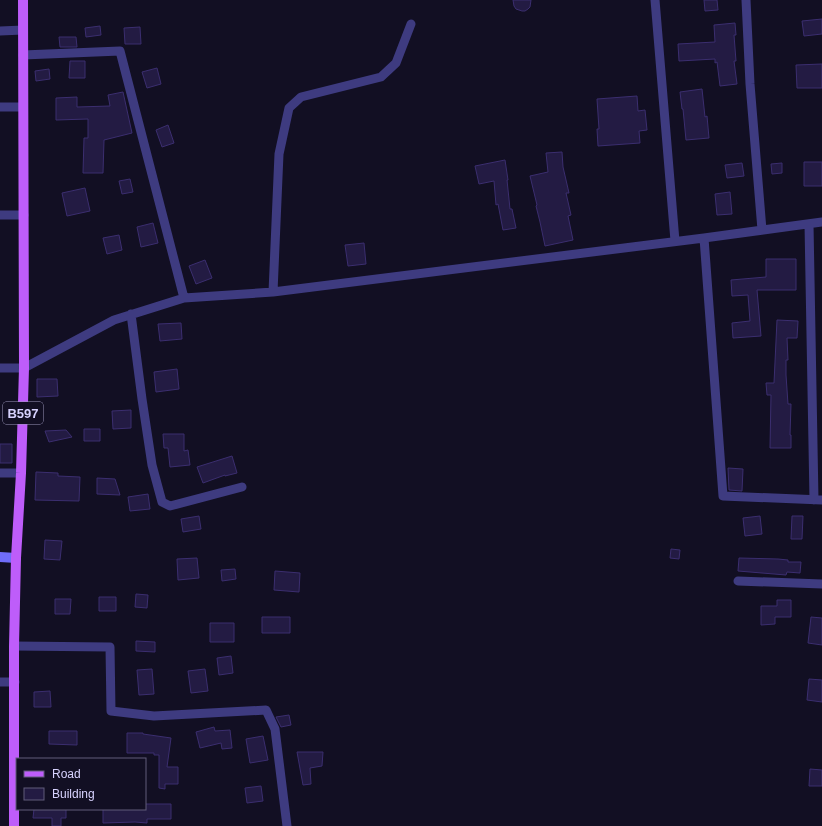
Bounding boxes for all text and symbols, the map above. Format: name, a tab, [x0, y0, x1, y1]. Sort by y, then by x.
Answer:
road number: B597	[3, 402, 43, 424]
legend	[16, 758, 146, 810]
text: Road	[52, 767, 81, 781]
text: Building	[52, 787, 95, 801]

